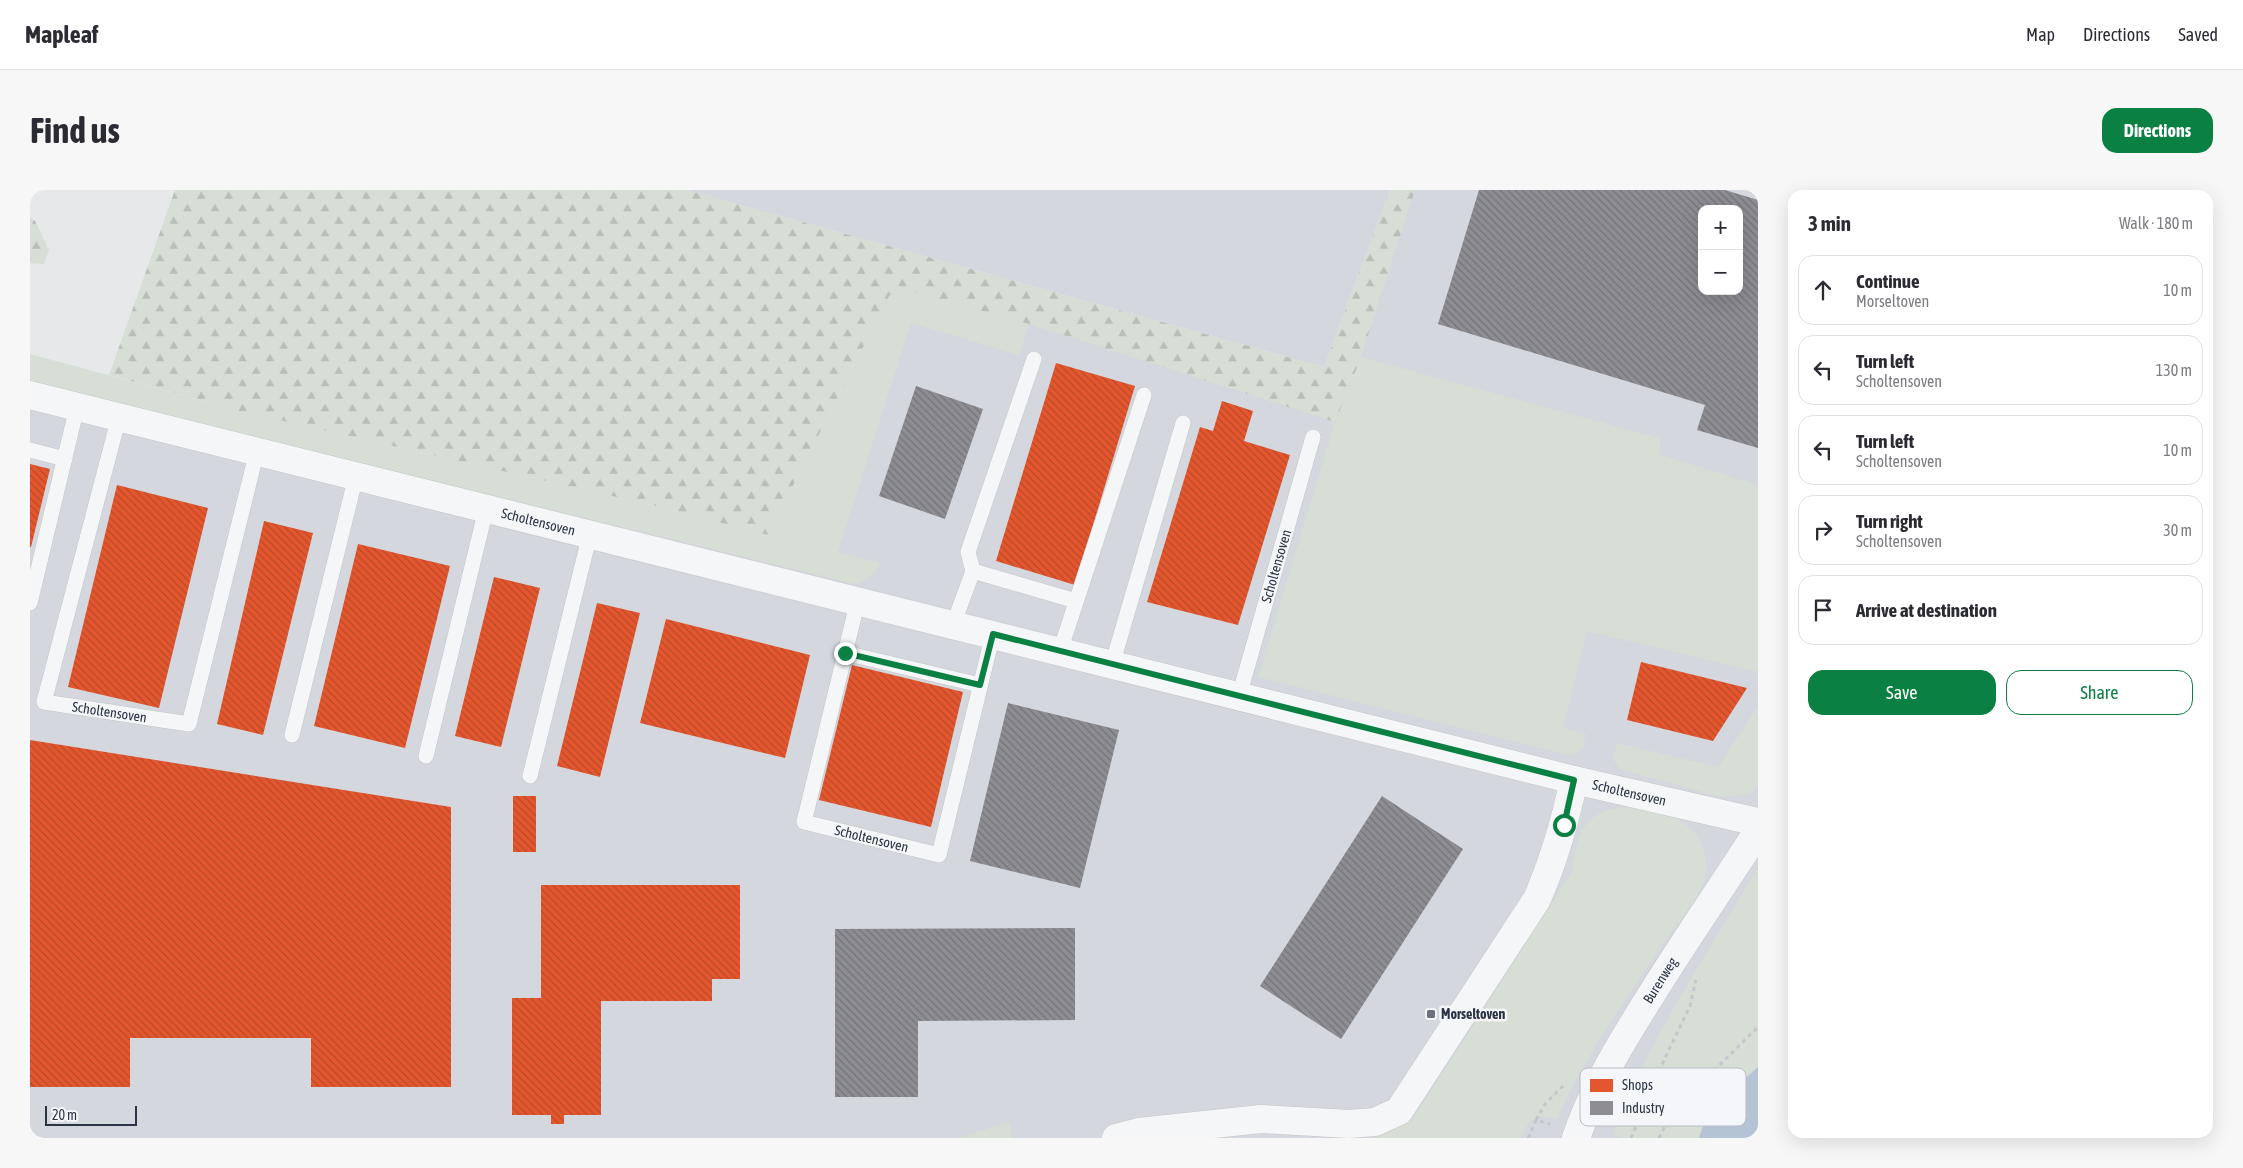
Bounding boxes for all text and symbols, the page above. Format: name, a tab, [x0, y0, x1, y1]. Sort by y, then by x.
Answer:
text: Mapleaf	[25, 21, 98, 48]
text: Map	[2026, 24, 2055, 45]
text: Directions	[2083, 24, 2150, 45]
text: Saved	[2178, 24, 2218, 45]
button: Directions	[2102, 108, 2213, 153]
text: Find us	[30, 110, 120, 150]
map controls	[1698, 205, 1743, 295]
button: +	[1698, 205, 1743, 250]
text: 3 min	[1808, 211, 1851, 235]
text: Walk · 180 m	[2119, 214, 2193, 232]
button: −	[1698, 250, 1743, 295]
text: Continue	[1856, 270, 1920, 292]
icon: ahead	[1809, 276, 1837, 304]
text: 10 m	[2163, 281, 2192, 299]
text: Morseltoven	[1856, 292, 1929, 310]
text: Turn left	[1856, 350, 1914, 372]
icon: left	[1809, 356, 1837, 384]
text: 130 m	[2156, 361, 2192, 379]
text: Scholtensoven	[1856, 372, 1942, 390]
text: Turn left	[1856, 430, 1914, 452]
icon: left	[1809, 436, 1837, 464]
text: 10 m	[2163, 441, 2192, 459]
text: Scholtensoven	[1856, 452, 1942, 470]
street label: Scholtensoven	[500, 505, 577, 539]
text: Turn right	[1856, 510, 1923, 532]
icon: right	[1809, 516, 1837, 544]
text: 30 m	[2163, 521, 2192, 539]
street label: Scholtensoven	[1258, 528, 1294, 605]
text: Scholtensoven	[1856, 532, 1942, 550]
icon: arrive	[1809, 596, 1837, 624]
text: Arrive at destination	[1856, 599, 1997, 621]
route end	[834, 642, 857, 665]
button: Save	[1808, 670, 1996, 715]
button: Share	[2006, 670, 2193, 715]
street label: Scholtensoven	[71, 698, 148, 726]
street label: Scholtensoven	[1591, 776, 1668, 809]
route start	[1553, 814, 1576, 837]
street label: Scholtensoven	[833, 822, 910, 855]
street label: Burenweg	[1640, 954, 1681, 1006]
place label: Morseltoven	[1441, 1006, 1505, 1022]
marker: Morseltoven	[1425, 1008, 1437, 1020]
legend	[1580, 1068, 1746, 1126]
text: Shops	[1622, 1077, 1653, 1093]
text: Industry	[1622, 1100, 1665, 1116]
scale bar	[45, 1103, 138, 1126]
text: 20 m	[52, 1107, 77, 1123]

